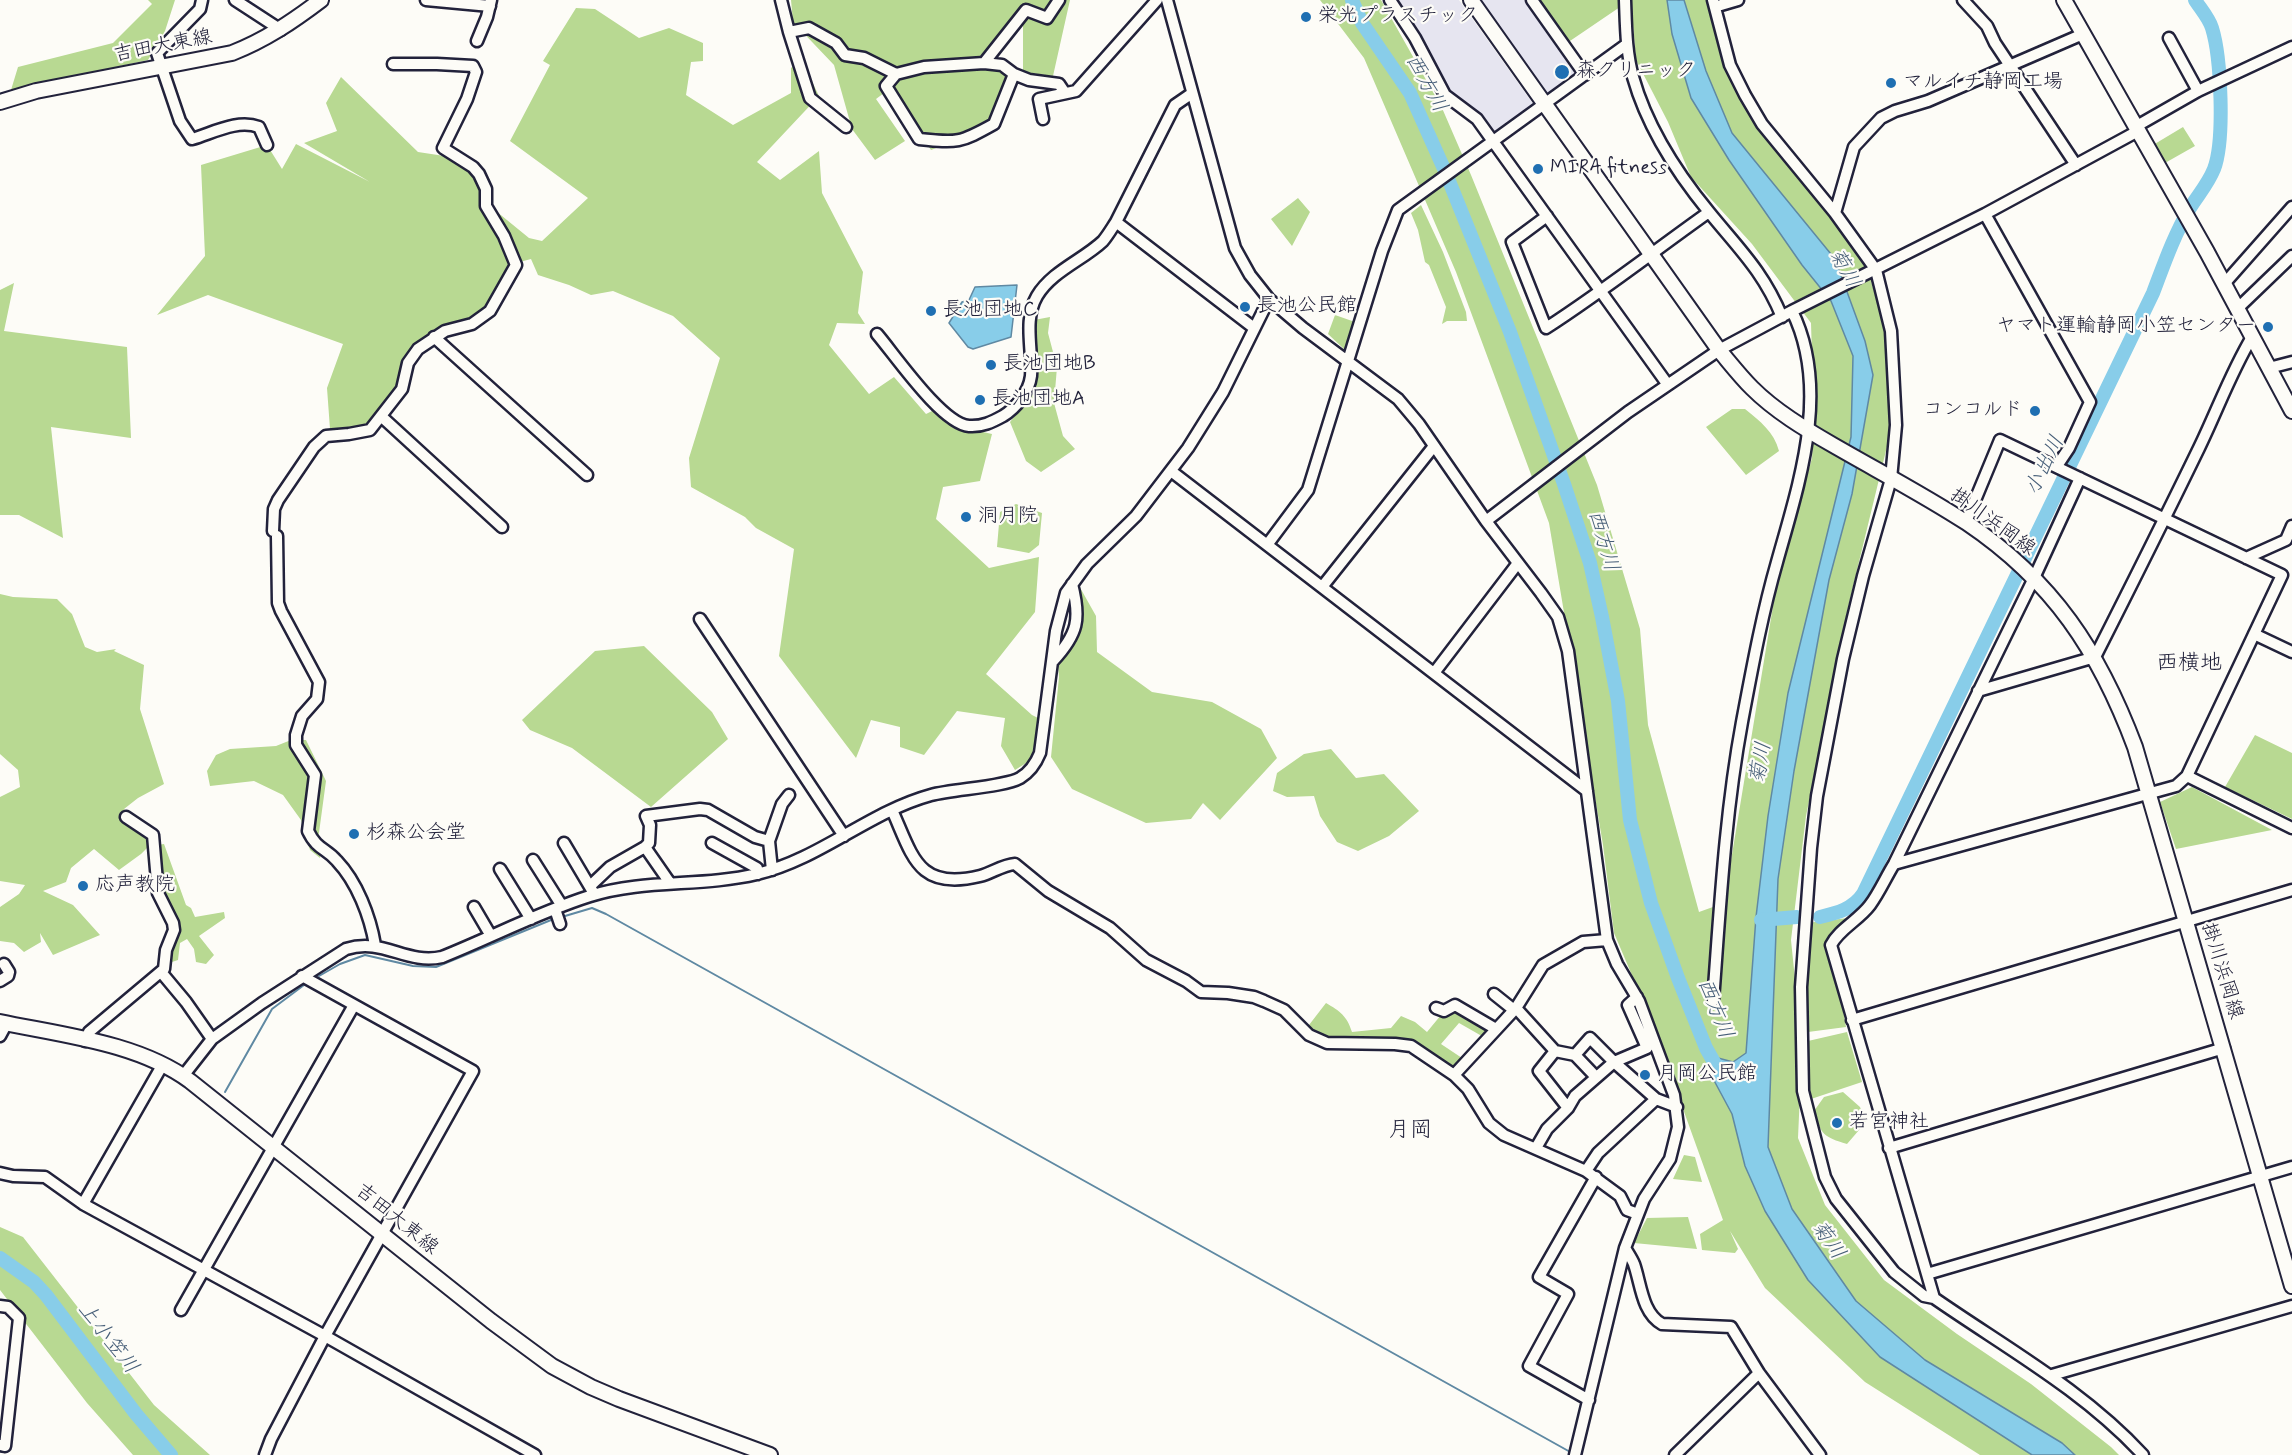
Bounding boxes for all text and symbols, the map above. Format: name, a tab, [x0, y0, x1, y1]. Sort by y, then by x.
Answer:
place label: 栄光プラスチック	[1318, 5, 1478, 29]
marker: 栄光プラスチック	[1299, 10, 1313, 24]
street label: 吉田大東線	[112, 26, 214, 68]
water label: 西方川	[1399, 50, 1451, 118]
place label: 森クリニック	[1576, 60, 1696, 84]
marker: 森クリニック	[1553, 63, 1571, 81]
place label: マルイチ静岡工場	[1903, 71, 2063, 95]
marker: マルイチ静岡工場	[1884, 76, 1898, 90]
place label: MIRA fitness	[1550, 157, 1667, 181]
marker: MIRA fitness	[1531, 162, 1545, 176]
water label: 菊川	[1822, 245, 1864, 293]
place label: 長池公民館	[1257, 295, 1357, 319]
place label: 長池団地C	[943, 299, 1037, 323]
marker: 長池公民館	[1238, 300, 1252, 314]
marker: 長池団地C	[924, 304, 938, 318]
place label: ヤマト運輸静岡小笠センター	[1996, 315, 2256, 339]
marker: ヤマト運輸静岡小笠センター	[2261, 320, 2275, 334]
place label: 長池団地B	[1003, 353, 1096, 377]
marker: 長池団地B	[984, 358, 998, 372]
place label: 長池団地A	[992, 388, 1085, 412]
marker: 長池団地A	[973, 393, 987, 407]
place label: コンコルド	[1923, 399, 2023, 423]
marker: コンコルド	[2028, 404, 2042, 418]
water label: 小出川	[2021, 432, 2071, 500]
street label: 掛川浜岡線	[1944, 484, 2040, 562]
place label: 洞月院	[978, 505, 1038, 529]
water label: 西方川	[1581, 507, 1623, 575]
marker: 洞月院	[959, 510, 973, 524]
district label: 西横地	[2156, 651, 2222, 677]
water label: 菊川	[1746, 740, 1778, 786]
place label: 杉森公会堂	[366, 822, 466, 846]
marker: 杉森公会堂	[347, 827, 361, 841]
place label: 応声教院	[95, 874, 175, 898]
marker: 応声教院	[76, 879, 90, 893]
street label: 掛川浜岡線	[2195, 920, 2247, 1022]
water label: 西方川	[1691, 975, 1737, 1043]
place label: 月岡公民館	[1657, 1063, 1757, 1087]
marker: 月岡公民館	[1638, 1068, 1652, 1082]
place label: 若宮神社	[1849, 1111, 1929, 1135]
marker: 若宮神社	[1830, 1116, 1844, 1130]
district label: 月岡	[1388, 1118, 1432, 1144]
street label: 吉田大東線	[350, 1179, 442, 1261]
water label: 菊川	[1805, 1217, 1849, 1265]
water label: 上小笠川	[71, 1298, 143, 1380]

